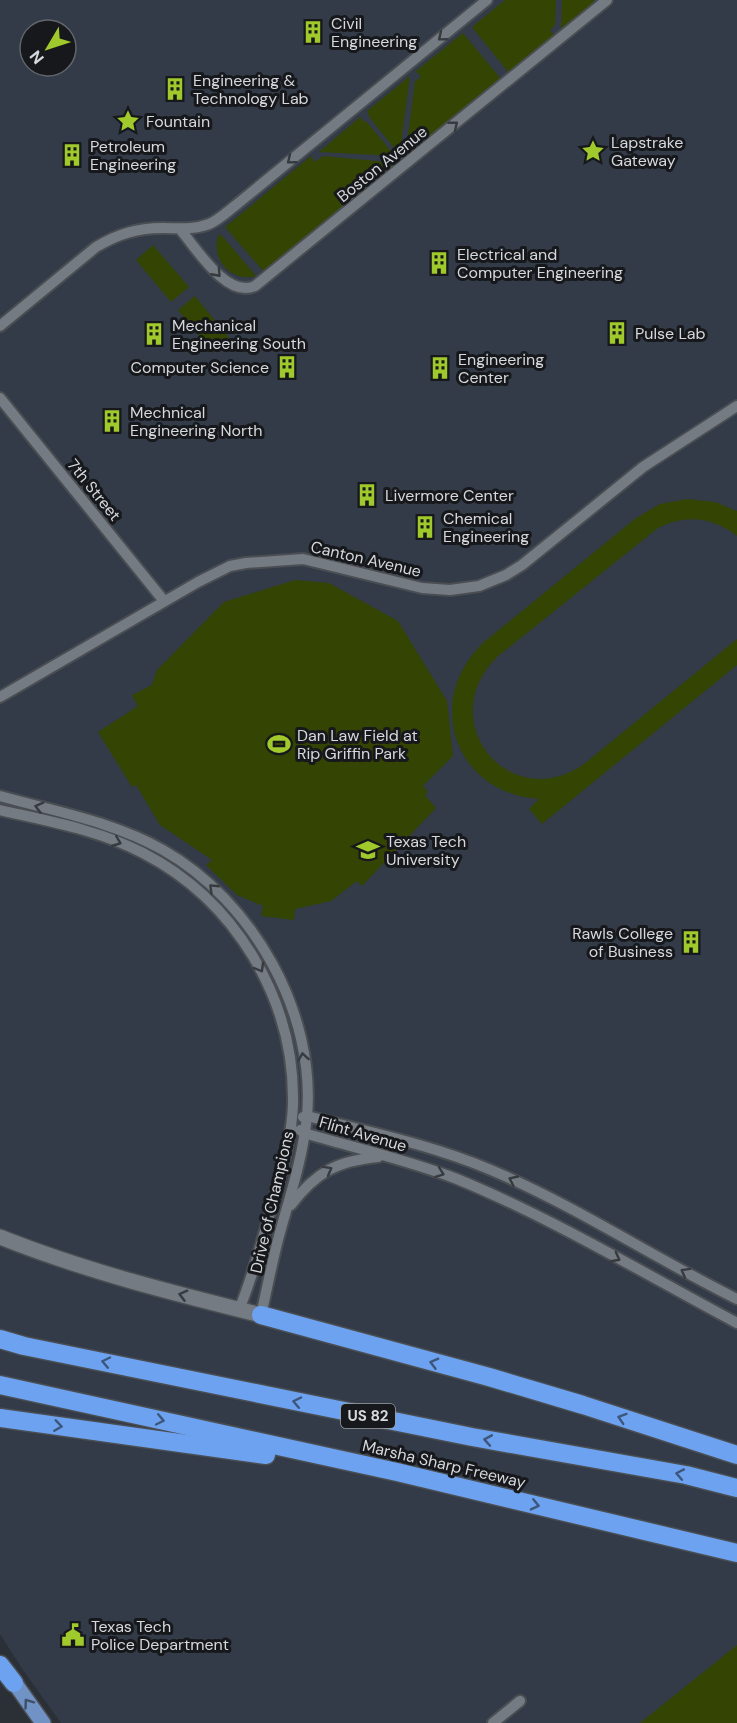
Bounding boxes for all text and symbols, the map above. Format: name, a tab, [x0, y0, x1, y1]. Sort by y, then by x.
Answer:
place label: Civil Engineering	[331, 13, 417, 52]
north arrow	[18, 18, 78, 78]
building icon: Civil Engineering	[300, 19, 326, 45]
one-way arrow	[438, 30, 449, 41]
text: N	[25, 46, 49, 68]
place label: Engineering & Technology Lab	[193, 70, 309, 109]
building icon: Engineering & Technology Lab	[162, 76, 188, 102]
place icon: Fountain	[115, 108, 141, 134]
place label: Fountain	[146, 111, 210, 132]
street label: Boston Avenue	[333, 121, 431, 207]
one-way arrow	[447, 121, 458, 132]
place label: Lapstrake Gateway	[611, 132, 683, 171]
place label: Petroleum Engineering	[90, 136, 176, 175]
place icon: Lapstrake Gateway	[580, 138, 606, 164]
building icon: Petroleum Engineering	[59, 142, 85, 168]
one-way arrow	[287, 153, 298, 164]
place label: Electrical and Computer Engineering	[457, 244, 623, 283]
building icon: Electrical and Computer Engineering	[426, 250, 452, 276]
one-way arrow	[210, 266, 221, 277]
place label: Mechanical Engineering South	[172, 315, 306, 354]
building icon: Pulse Lab	[604, 320, 630, 346]
building icon: Mechanical Engineering South	[141, 321, 167, 347]
place label: Pulse Lab	[635, 323, 706, 344]
place label: Engineering Center	[458, 349, 544, 388]
building icon: Computer Science	[274, 354, 300, 380]
building icon: Engineering Center	[427, 355, 453, 381]
place label: Computer Science	[131, 357, 269, 378]
place label: Mechnical Engineering North	[130, 402, 262, 441]
building icon: Mechnical Engineering North	[99, 408, 125, 434]
street label: 7th Street	[63, 455, 125, 525]
building icon: Livermore Center	[354, 482, 380, 508]
place label: Livermore Center	[385, 485, 514, 506]
place label: Chemical Engineering	[443, 508, 529, 547]
building icon: Chemical Engineering	[412, 514, 438, 540]
street label: Canton Avenue	[309, 536, 423, 582]
place label: Dan Law Field at Rip Griffin Park	[297, 725, 418, 764]
sports icon: Dan Law Field at Rip Griffin Park	[266, 731, 292, 757]
one-way arrow	[34, 801, 44, 814]
place label: Texas Tech University	[386, 831, 466, 870]
one-way arrow	[111, 835, 122, 847]
school or university icon: Texas Tech University	[355, 837, 381, 863]
one-way arrow	[210, 885, 221, 896]
place label: Rawls College of Business	[572, 923, 673, 962]
building icon: Rawls College of Business	[678, 929, 704, 955]
one-way arrow	[253, 962, 264, 972]
one-way arrow	[297, 1053, 310, 1063]
street label: Flint Avenue	[317, 1111, 409, 1157]
street label: Drive of Champions	[245, 1129, 299, 1275]
one-way arrow	[322, 1165, 332, 1177]
one-way arrow	[434, 1166, 445, 1179]
one-way arrow	[509, 1176, 520, 1188]
one-way arrow	[610, 1251, 620, 1262]
one-way arrow	[681, 1268, 691, 1280]
one-way arrow	[178, 1289, 188, 1302]
one-way arrow	[101, 1356, 111, 1369]
one-way arrow	[430, 1357, 440, 1370]
one-way arrow	[292, 1396, 302, 1409]
road number: US 82	[341, 1404, 395, 1428]
one-way arrow	[617, 1412, 628, 1425]
one-way arrow	[154, 1413, 164, 1426]
one-way arrow	[53, 1420, 63, 1432]
one-way arrow	[484, 1434, 494, 1447]
street label: Marsha Sharp Freeway	[360, 1435, 528, 1493]
one-way arrow	[676, 1468, 686, 1481]
one-way arrow	[530, 1498, 540, 1511]
place label: Texas Tech Police Department	[91, 1616, 229, 1655]
public building icon: Texas Tech Police Department	[60, 1622, 86, 1648]
one-way arrow	[24, 1699, 35, 1710]

